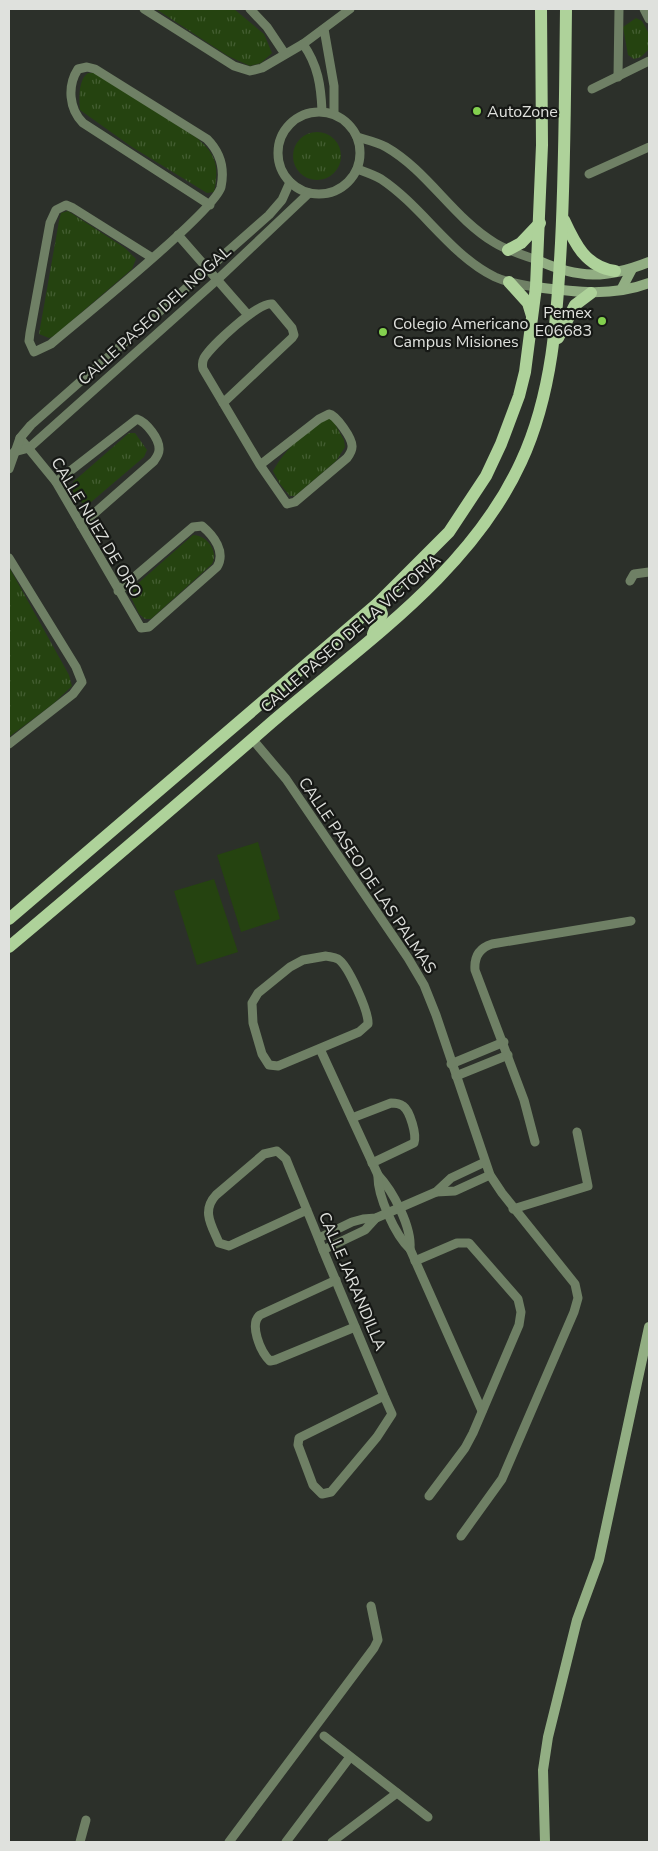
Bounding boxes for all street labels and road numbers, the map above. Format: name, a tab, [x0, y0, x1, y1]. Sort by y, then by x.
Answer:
street label: CALLE PASEO DEL NOGAL	[73, 241, 236, 391]
street label: CALLE NUEZ DE ORO	[46, 453, 147, 602]
street label: CALLE PASEO DE LA VICTORIA	[256, 549, 446, 718]
street label: CALLE PASEO DE LAS PALMAS	[293, 773, 441, 978]
street label: CALLE JARANDILLA	[313, 1209, 391, 1354]

